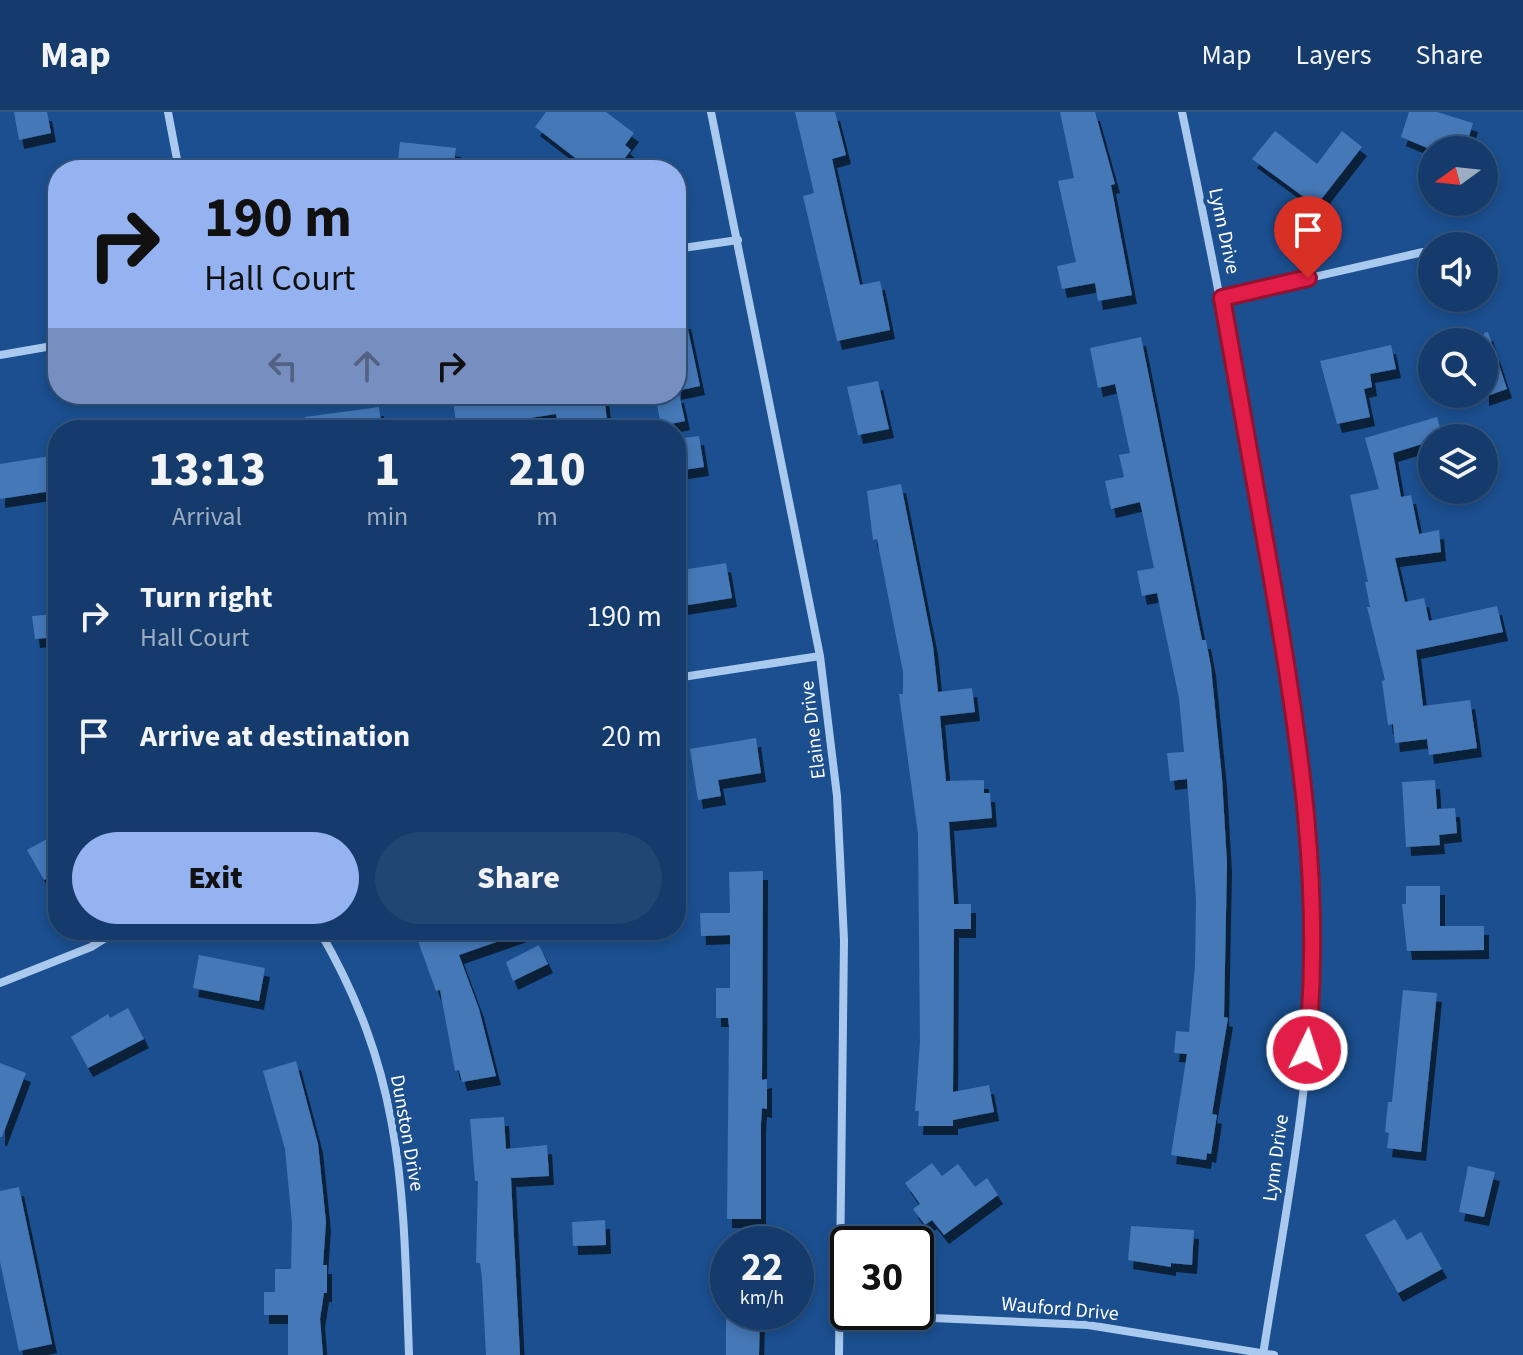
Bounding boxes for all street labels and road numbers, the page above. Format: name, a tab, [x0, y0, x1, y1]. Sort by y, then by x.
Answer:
street label: Lynn Drive	[1201, 185, 1247, 277]
street label: Elaine Drive	[793, 679, 833, 781]
street label: Dunston Drive	[383, 1073, 431, 1193]
street label: Lynn Drive	[1256, 1113, 1296, 1203]
street label: Wauford Drive	[1000, 1290, 1120, 1328]

